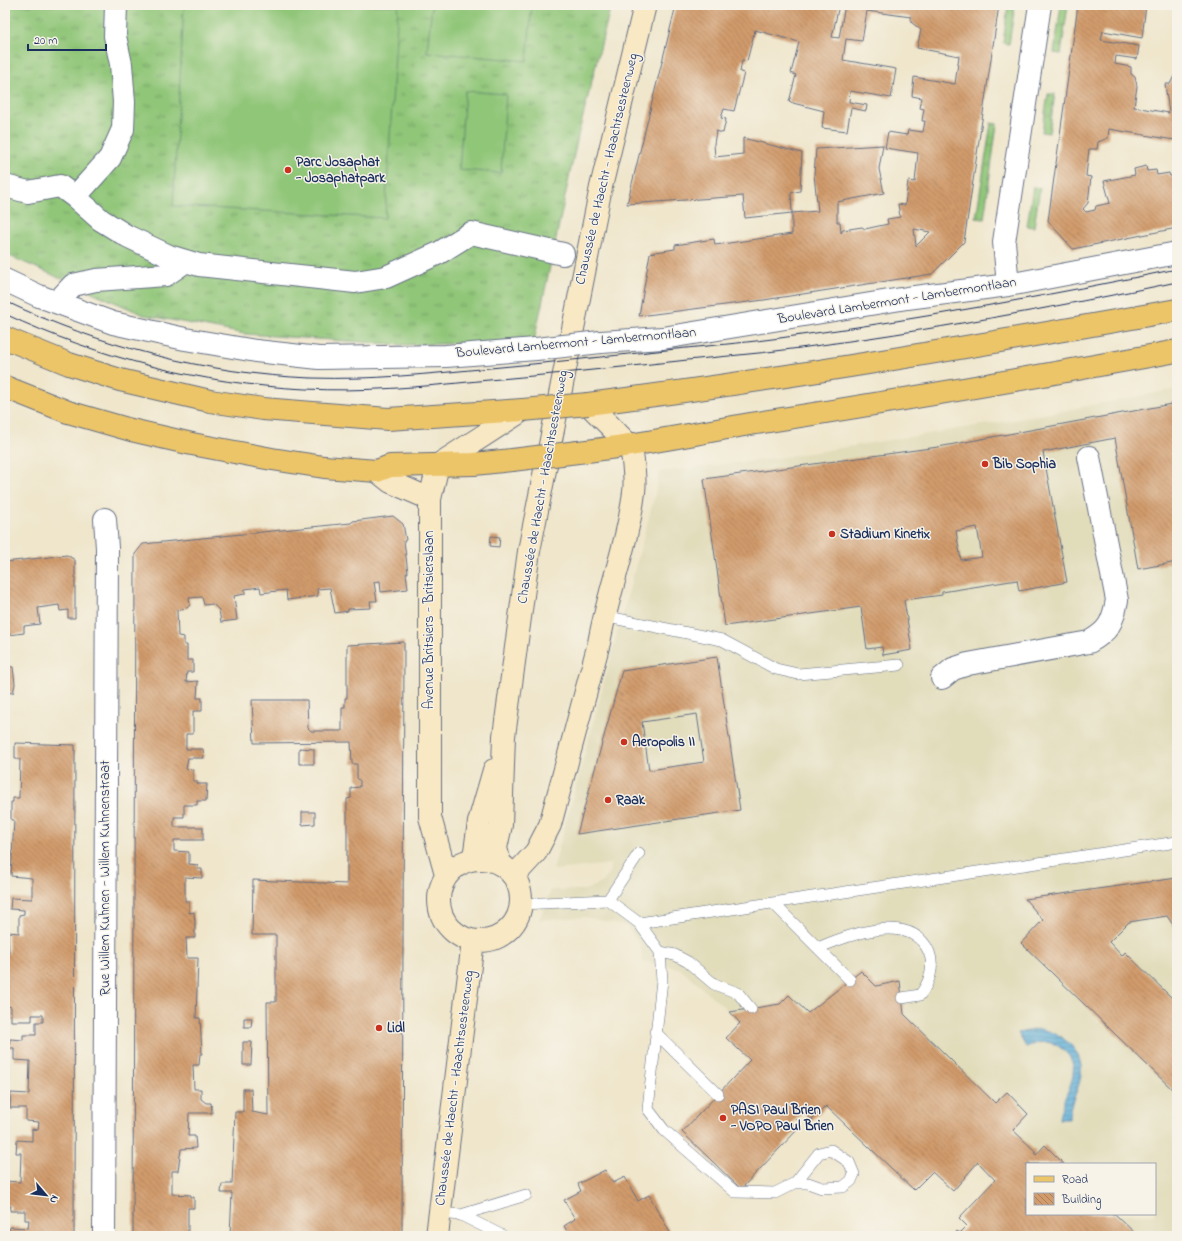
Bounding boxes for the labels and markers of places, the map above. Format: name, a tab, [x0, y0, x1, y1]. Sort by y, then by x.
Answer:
place label: Parc Josaphat - Josaphatpark	[295, 152, 386, 189]
marker: Parc Josaphat - Josaphatpark	[283, 165, 293, 175]
place label: Bib Sophia	[992, 454, 1056, 475]
marker: Bib Sophia	[980, 459, 990, 469]
place label: Stadium Kinetix	[840, 524, 931, 545]
marker: Stadium Kinetix	[827, 529, 837, 539]
place label: Aeropolis II	[632, 732, 695, 753]
marker: Aeropolis II	[619, 737, 629, 747]
place label: Raak	[615, 790, 646, 811]
marker: Raak	[603, 795, 613, 805]
place label: Lidl	[387, 1018, 406, 1039]
marker: Lidl	[374, 1023, 384, 1033]
place label: PASI Paul Brien - VOPO Paul Brien	[730, 1100, 834, 1137]
marker: PASI Paul Brien - VOPO Paul Brien	[718, 1113, 728, 1123]

